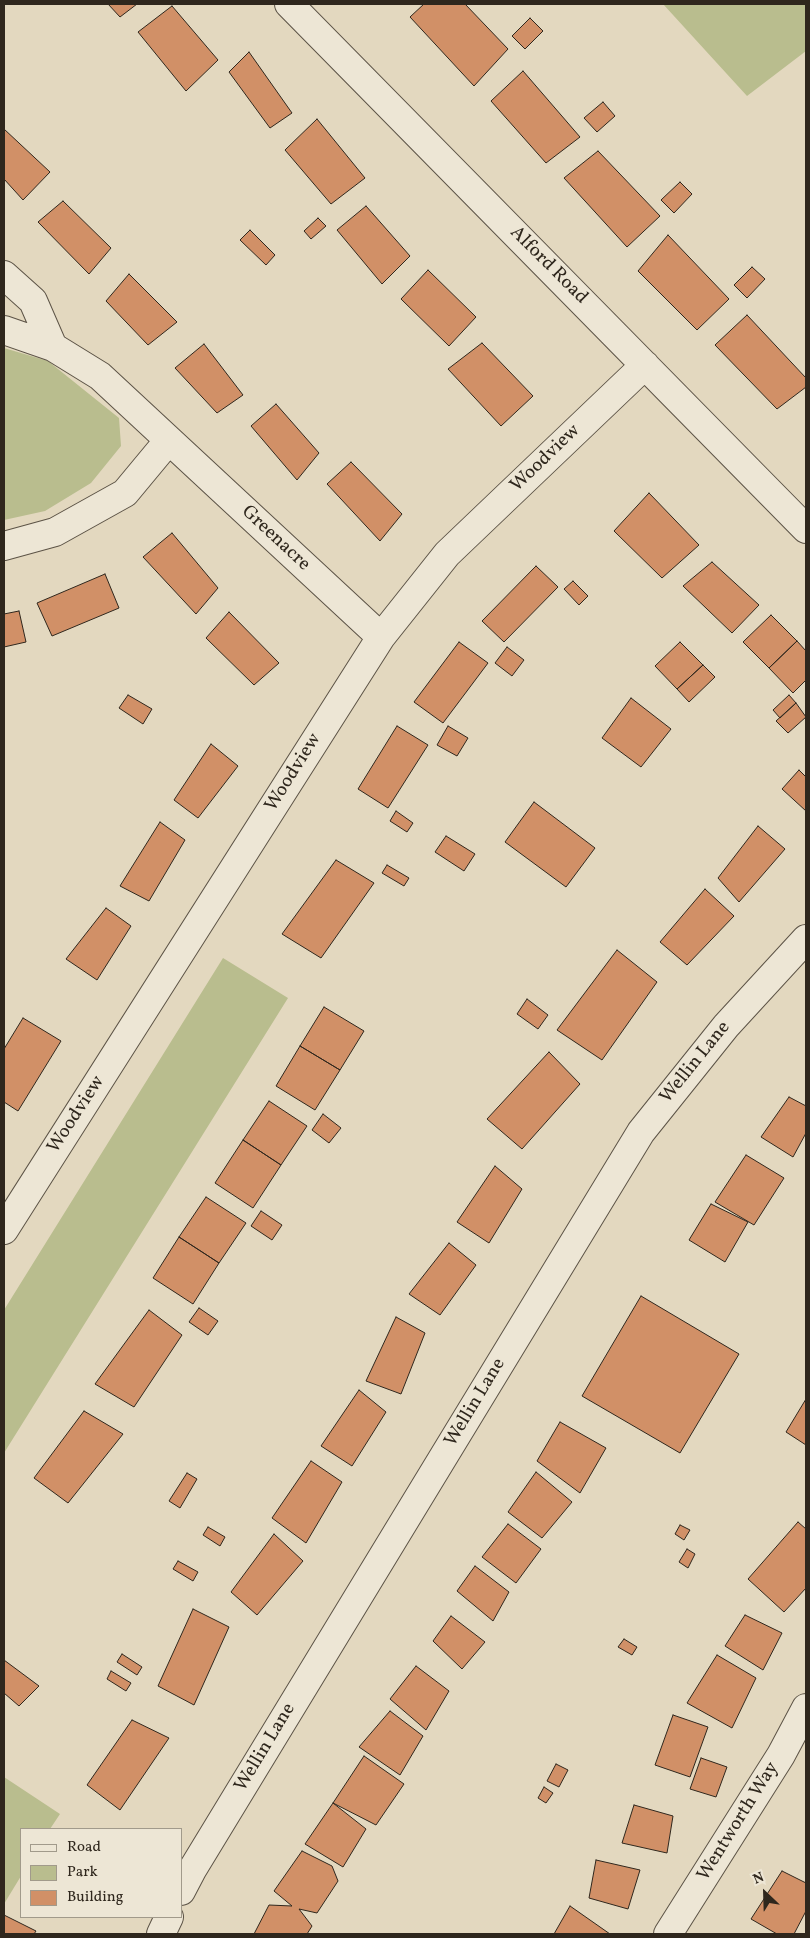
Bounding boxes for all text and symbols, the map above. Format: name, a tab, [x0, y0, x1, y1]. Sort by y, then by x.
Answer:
street label: Alford Road	[504, 222, 592, 310]
street label: Woodview	[507, 420, 585, 498]
street label: Greenacre	[236, 501, 314, 577]
street label: Woodview	[261, 730, 327, 816]
street label: Wellin Lane	[656, 1017, 736, 1109]
street label: Woodview	[44, 1072, 110, 1158]
street label: Wellin Lane	[441, 1355, 511, 1451]
street label: Wellin Lane	[231, 1700, 301, 1796]
street label: Wentworth Way	[693, 1758, 785, 1886]
legend	[20, 1828, 182, 1918]
text: Road	[67, 1837, 101, 1858]
text: Park	[67, 1862, 98, 1883]
north arrow	[740, 1868, 790, 1918]
text: N	[750, 1868, 767, 1890]
text: Building	[67, 1887, 123, 1908]

